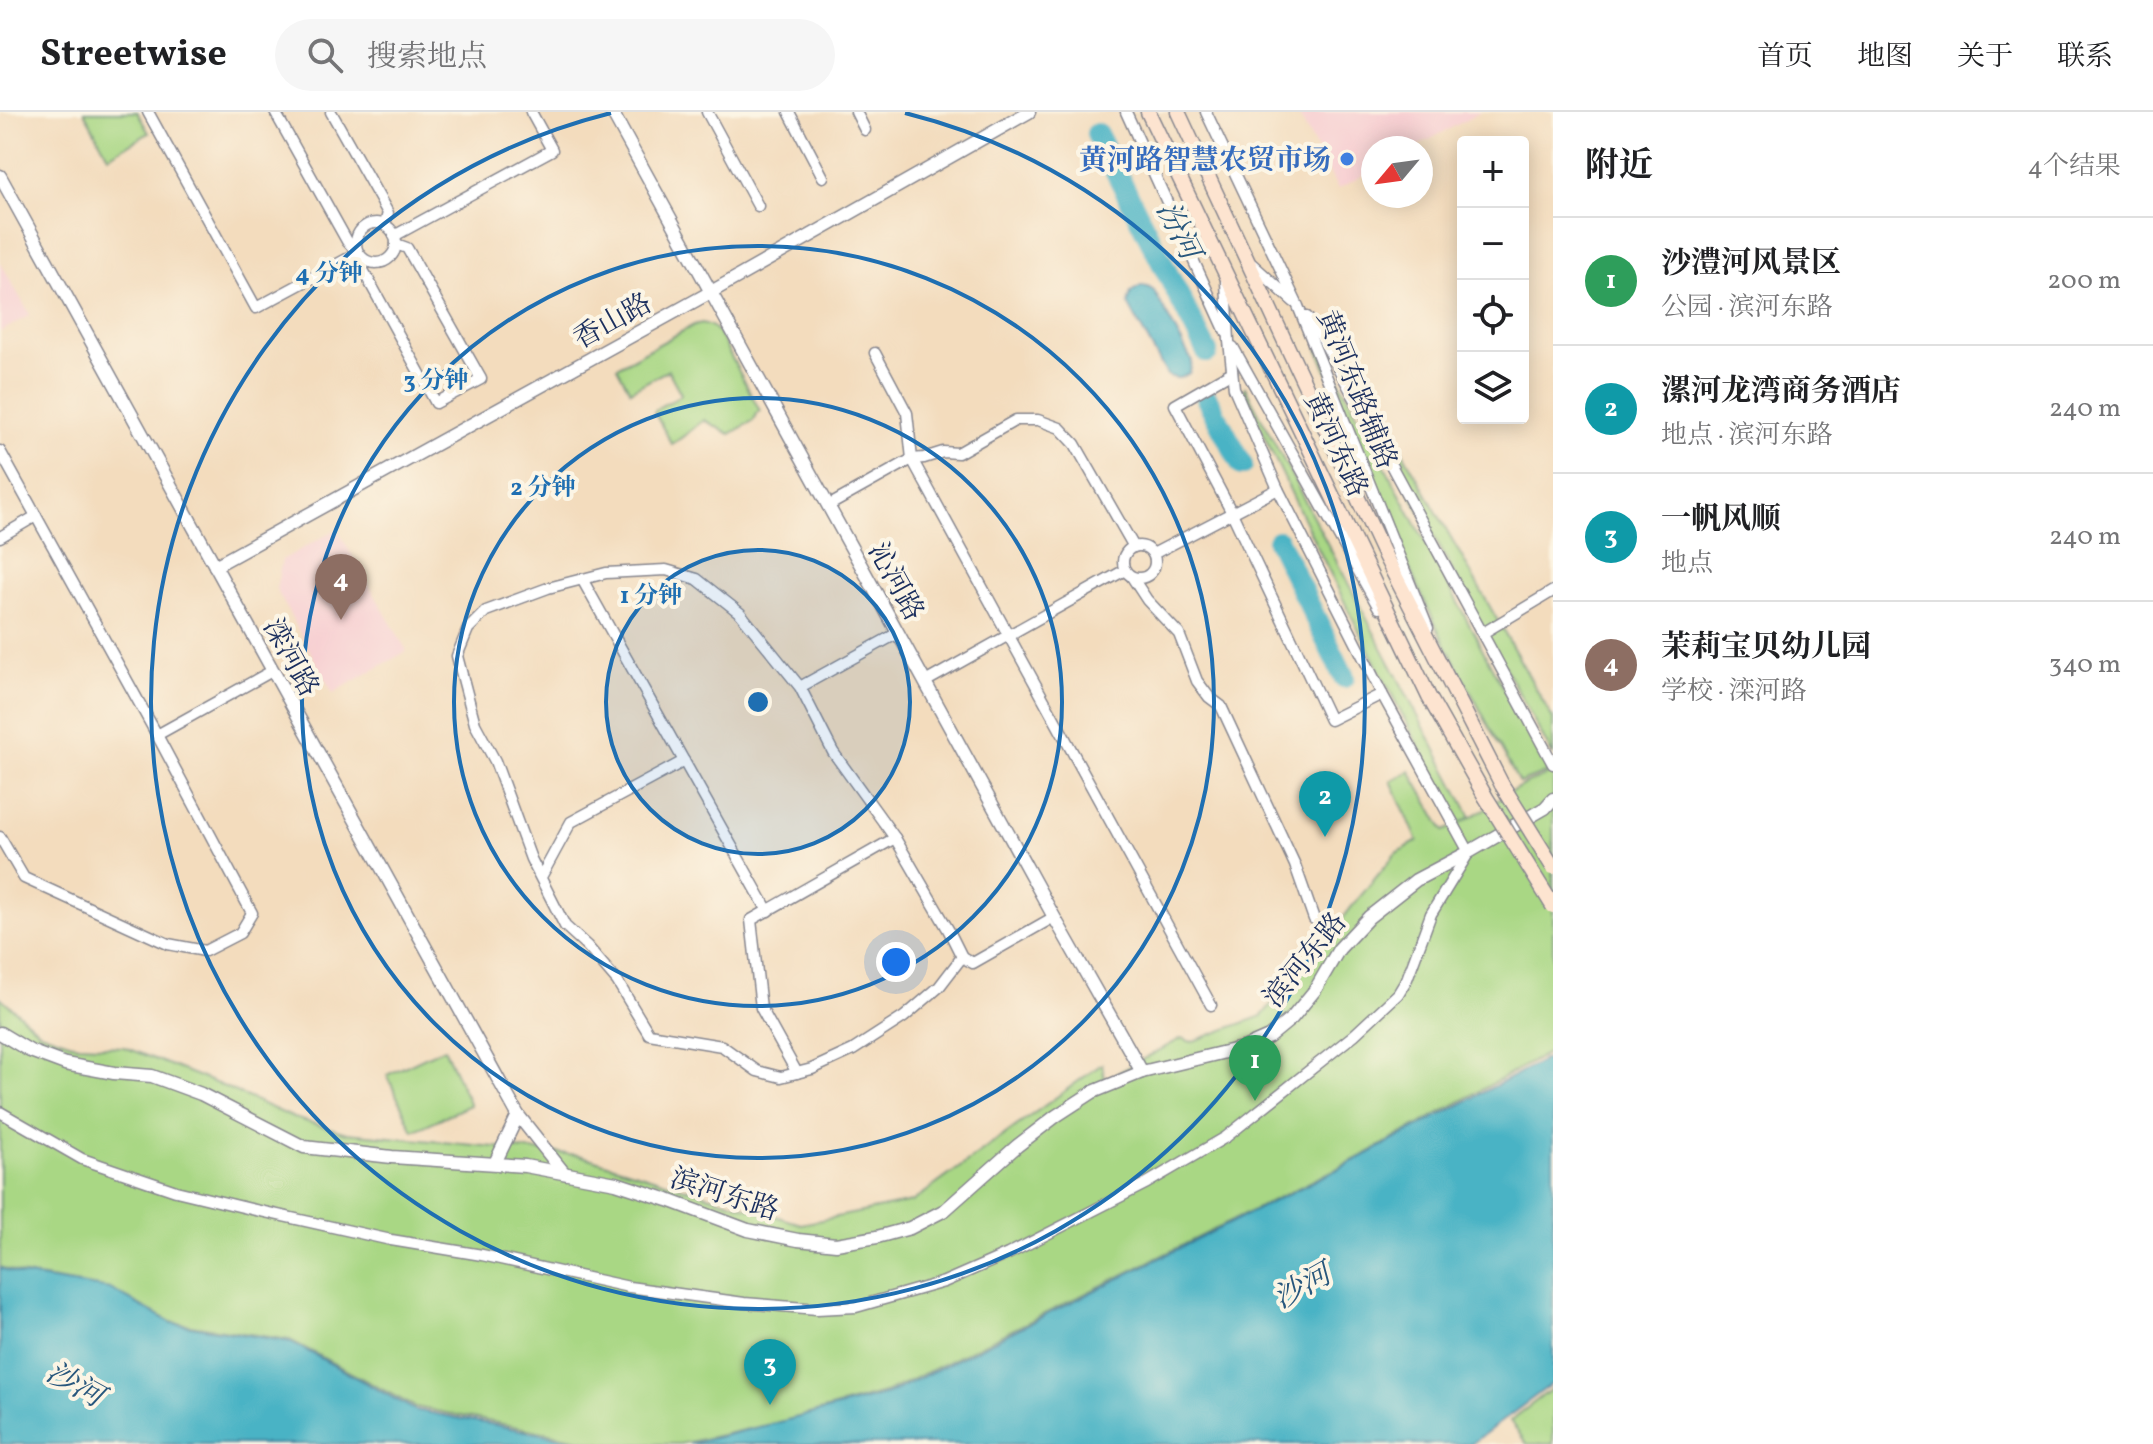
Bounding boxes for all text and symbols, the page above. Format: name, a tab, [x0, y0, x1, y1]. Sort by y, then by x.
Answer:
search box	[275, 19, 835, 91]
text: Streetwise	[40, 29, 227, 82]
icon: search	[303, 33, 347, 77]
text: 搜索地点	[367, 37, 487, 79]
text: 首页	[1757, 38, 1813, 77]
text: 地图	[1857, 38, 1913, 77]
text: 关于	[1957, 38, 2013, 77]
text: 联系	[2057, 38, 2113, 77]
north arrow	[1361, 136, 1433, 208]
map controls	[1457, 136, 1529, 424]
button: +	[1457, 136, 1529, 208]
place label: 黄河路智慧农贸市场	[1079, 142, 1331, 181]
text: 附近	[1585, 144, 1653, 191]
text: 4个结果	[2027, 149, 2121, 185]
marker: 黄河路智慧农贸市场	[1338, 150, 1356, 168]
water label: 汾河	[1145, 195, 1212, 272]
button: −	[1457, 208, 1529, 280]
text: 沙澧河风景区	[1661, 243, 1841, 285]
text: 4 分钟	[295, 258, 363, 292]
text: 1	[1606, 263, 1616, 299]
text: 200 m	[2047, 263, 2121, 299]
button: locate	[1457, 280, 1529, 352]
street label: 香山路	[567, 285, 659, 360]
text: 公园 · 滨河东路	[1661, 290, 1833, 326]
street label: 黄河东路辅路	[1311, 305, 1405, 473]
button: layers	[1457, 352, 1529, 424]
text: 3 分钟	[403, 365, 469, 399]
text: 漯河龙湾商务酒店	[1661, 371, 1901, 413]
street label: 黄河东路	[1298, 386, 1376, 502]
text: 2	[1604, 391, 1618, 427]
text: 240 m	[2049, 391, 2121, 427]
text: 地点 · 滨河东路	[1661, 418, 1833, 454]
text: 2 分钟	[510, 472, 576, 506]
text: 一帆风顺	[1661, 499, 1781, 541]
text: 3	[1604, 519, 1618, 555]
text: 240 m	[2049, 519, 2121, 555]
street label: 沁河路	[857, 536, 932, 628]
text: 地点	[1661, 546, 1713, 582]
pin: 4	[315, 554, 367, 620]
text: 1 分钟	[620, 580, 682, 614]
street label: 滦河路	[252, 612, 327, 704]
text: 茉莉宝贝幼儿园	[1661, 627, 1871, 669]
text: 4	[1603, 647, 1619, 683]
text: 340 m	[2049, 647, 2121, 683]
text: 学校 · 滦河路	[1661, 674, 1807, 710]
centre of rings	[744, 688, 772, 716]
pin: 2	[1299, 771, 1351, 837]
street label: 滨河东路	[1256, 905, 1356, 1016]
your location	[876, 942, 916, 982]
pin: 1	[1229, 1035, 1281, 1101]
street label: 滨河东路	[665, 1160, 784, 1231]
water label: 沙河	[1267, 1252, 1344, 1321]
pin: 3	[744, 1339, 796, 1405]
water label: 沙河	[38, 1353, 115, 1421]

